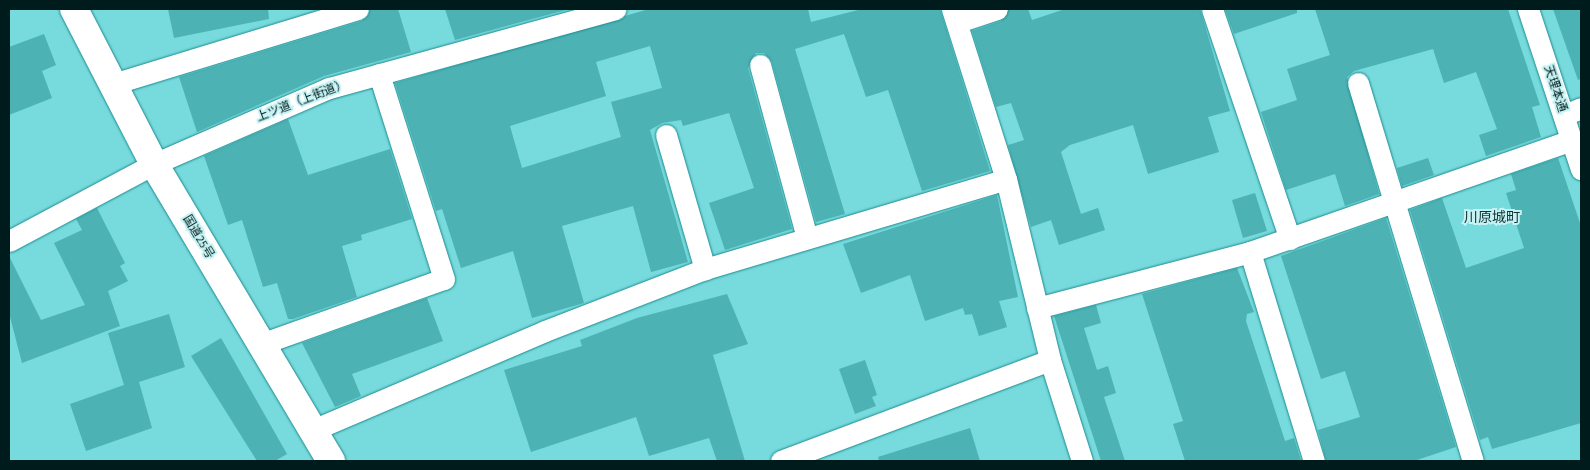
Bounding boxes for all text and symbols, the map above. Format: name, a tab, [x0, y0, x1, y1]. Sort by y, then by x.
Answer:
street label: 天理本通	[1541, 64, 1569, 114]
street label: 上ツ道（上街道）	[255, 77, 349, 125]
district label: 川原城町	[1464, 210, 1520, 226]
street label: 国道25号	[179, 213, 217, 261]

